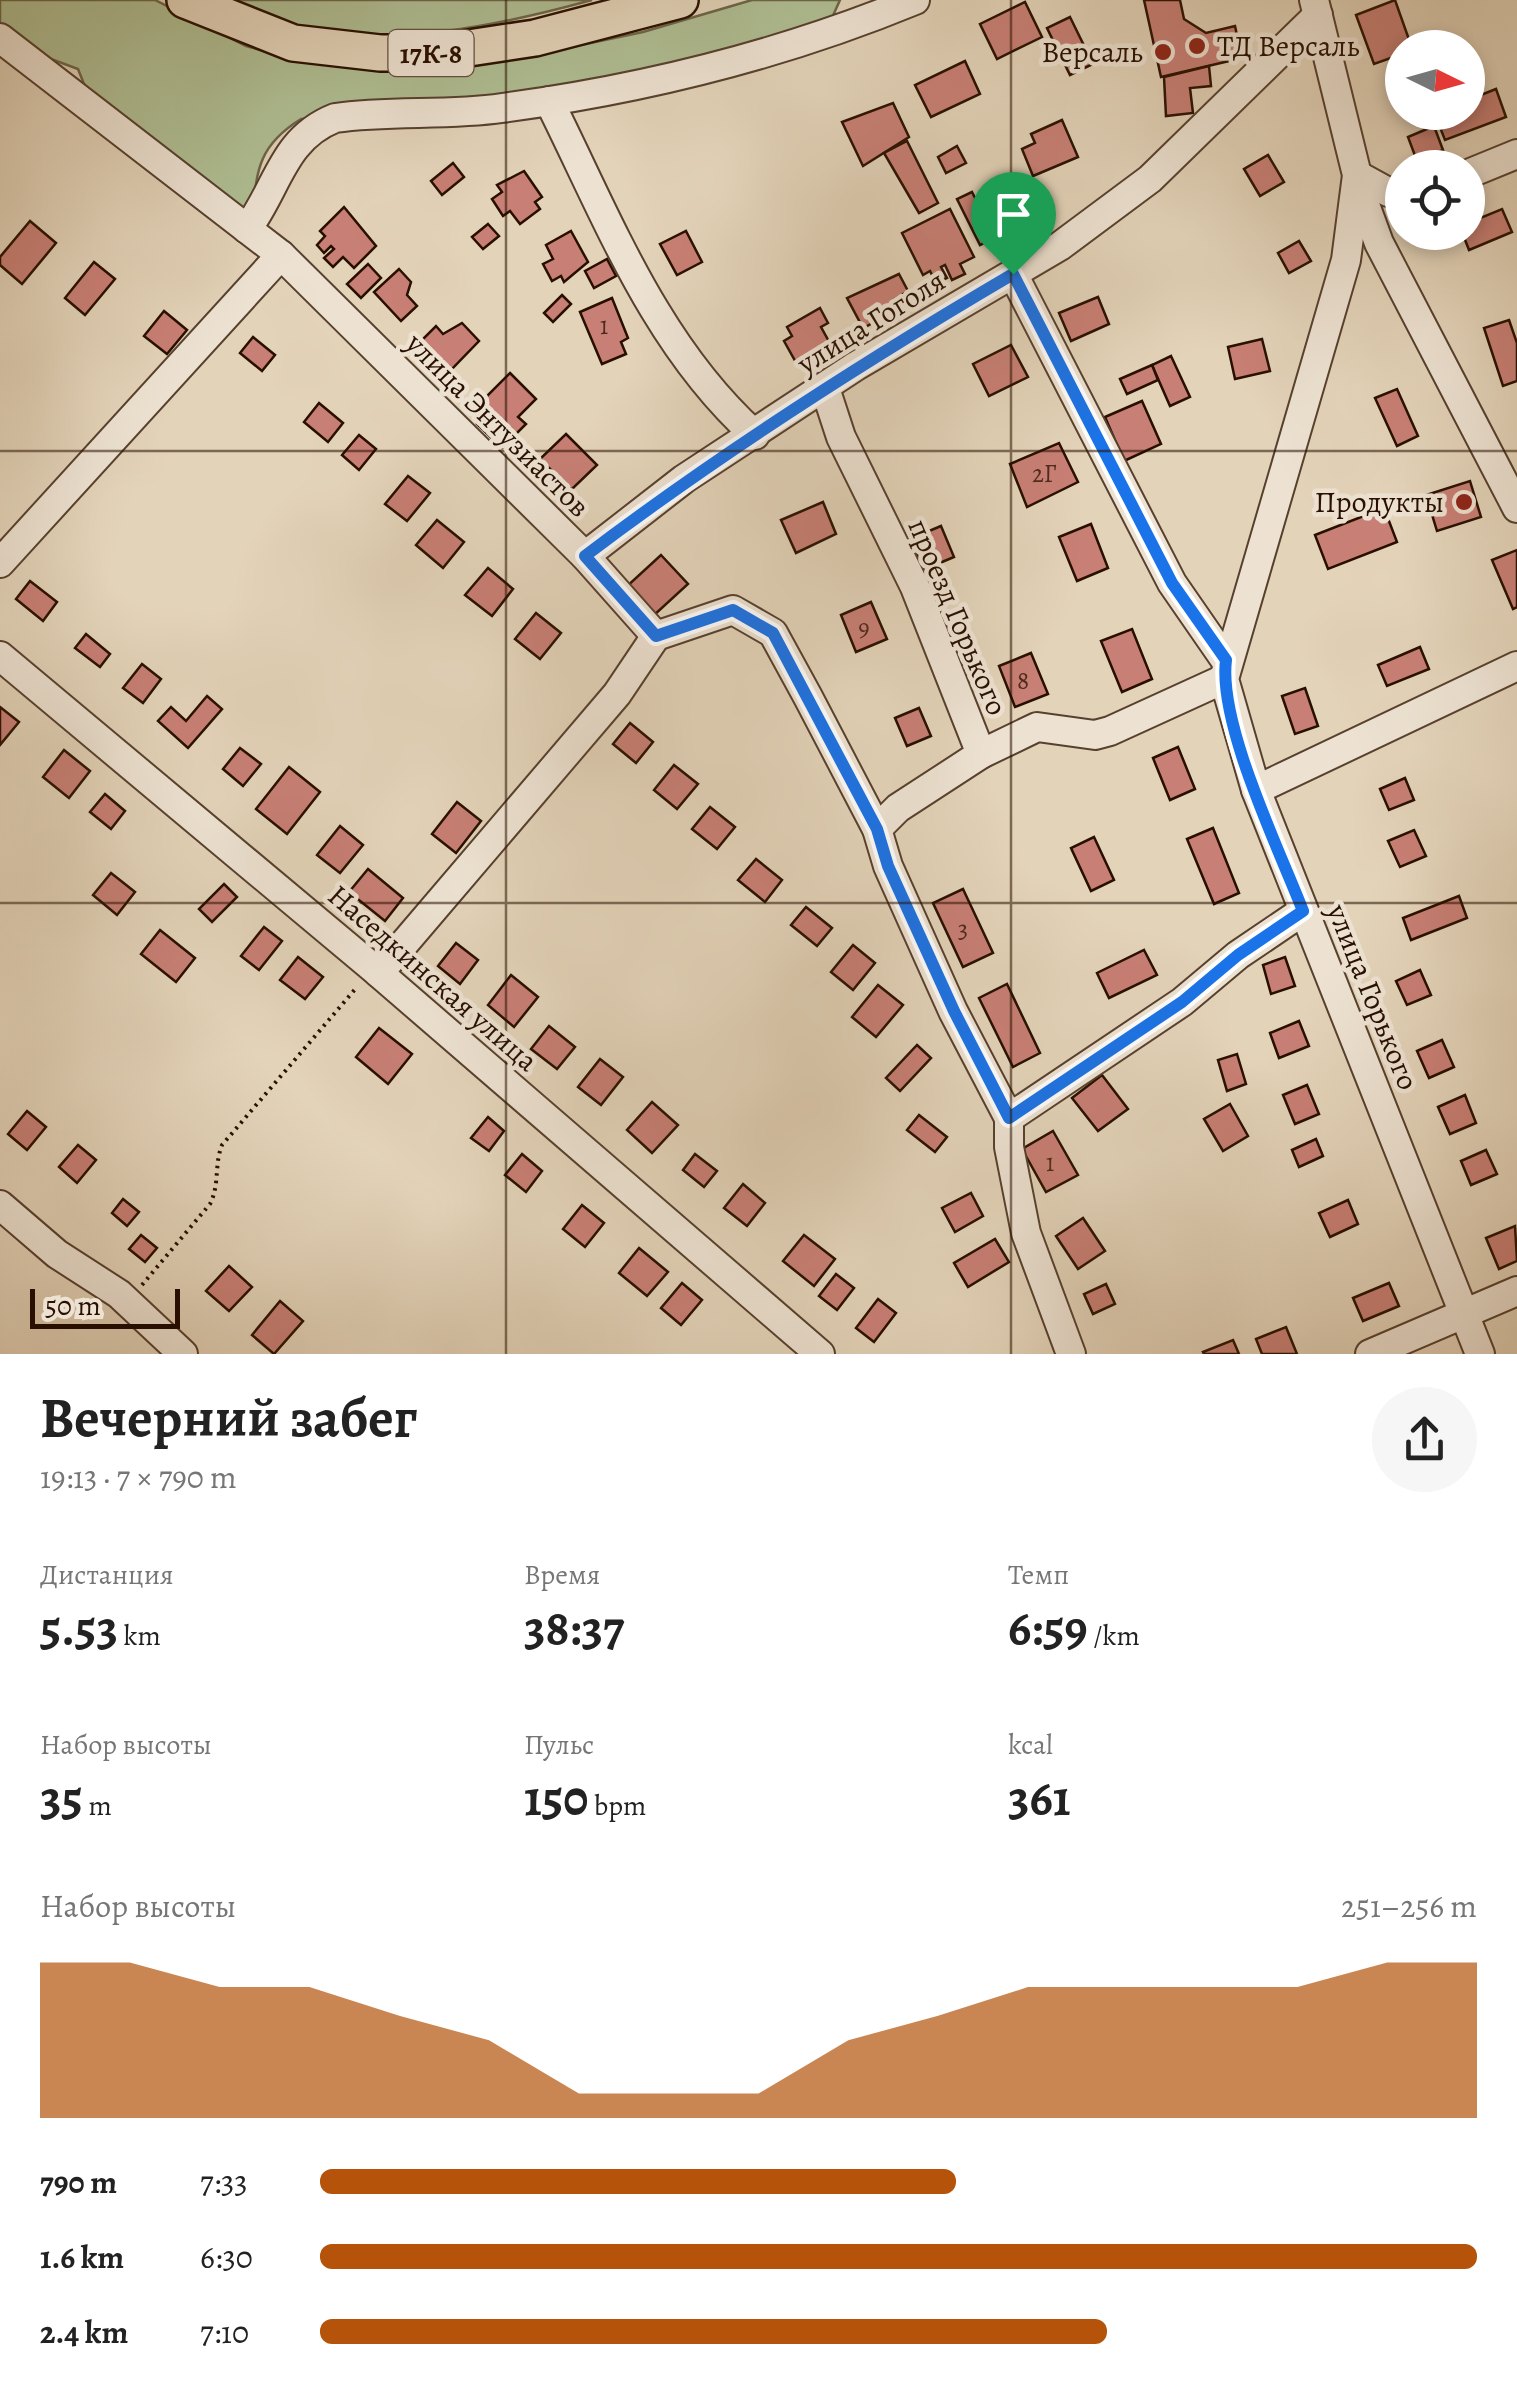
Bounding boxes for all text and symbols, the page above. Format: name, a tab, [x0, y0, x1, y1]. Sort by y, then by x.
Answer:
place label: ТД Версаль	[1217, 26, 1360, 66]
road number: 17К-8	[388, 30, 474, 76]
north arrow	[1385, 30, 1485, 130]
map controls	[1385, 30, 1485, 250]
place label: Версаль	[1041, 32, 1143, 72]
marker: ТД Версаль	[1186, 35, 1208, 57]
marker: Версаль	[1152, 41, 1174, 63]
button: locate	[1385, 150, 1485, 250]
pin	[971, 172, 1056, 275]
icon: arrive	[986, 187, 1041, 242]
street label: улица Гоголя	[789, 261, 953, 384]
house number: 1	[600, 309, 608, 343]
street label: улица Энтузиастов	[396, 323, 599, 526]
house number: 2Г	[1032, 457, 1057, 491]
place label: Продукты	[1315, 482, 1444, 522]
marker: Продукты	[1453, 491, 1475, 513]
street label: проезд Горького	[899, 513, 1017, 721]
house number: 9	[858, 611, 870, 645]
house number: 8	[1017, 664, 1029, 698]
street label: Наседкинская улица	[319, 876, 547, 1081]
street label: улица Горького	[1317, 897, 1428, 1096]
house number: 3	[958, 912, 968, 946]
house number: 1	[1046, 1146, 1054, 1180]
scale bar	[30, 1284, 180, 1328]
text: 50 m	[45, 1287, 101, 1325]
text: Вечерний забег	[40, 1380, 418, 1455]
button: share	[1372, 1387, 1477, 1492]
text: 19:13 · 7 × 790 m	[40, 1455, 237, 1499]
text: Дистанция	[40, 1556, 174, 1594]
text: Время	[524, 1556, 600, 1594]
text: Темп	[1008, 1556, 1069, 1594]
text: 5.53	[40, 1594, 118, 1662]
text: 38:37	[524, 1594, 624, 1662]
text: 6:59	[1008, 1594, 1088, 1662]
text: km	[118, 1617, 161, 1655]
text: /km	[1088, 1617, 1140, 1655]
text: Набор высоты	[40, 1726, 212, 1764]
text: Пульс	[524, 1726, 594, 1764]
text: kcal	[1008, 1726, 1053, 1764]
text: 35	[40, 1764, 83, 1832]
text: 150	[524, 1764, 588, 1832]
text: 361	[1008, 1764, 1071, 1832]
text: m	[83, 1787, 112, 1825]
text: bpm	[588, 1787, 646, 1825]
text: Набор высоты	[40, 1884, 236, 1928]
text: 251–256 m	[1341, 1884, 1477, 1928]
text: 790 m	[40, 2160, 117, 2204]
text: 7:33	[200, 2160, 248, 2204]
text: 1.6 km	[40, 2235, 124, 2279]
text: 6:30	[200, 2235, 253, 2279]
text: 2.4 km	[40, 2310, 128, 2354]
text: 7:10	[200, 2310, 249, 2354]

